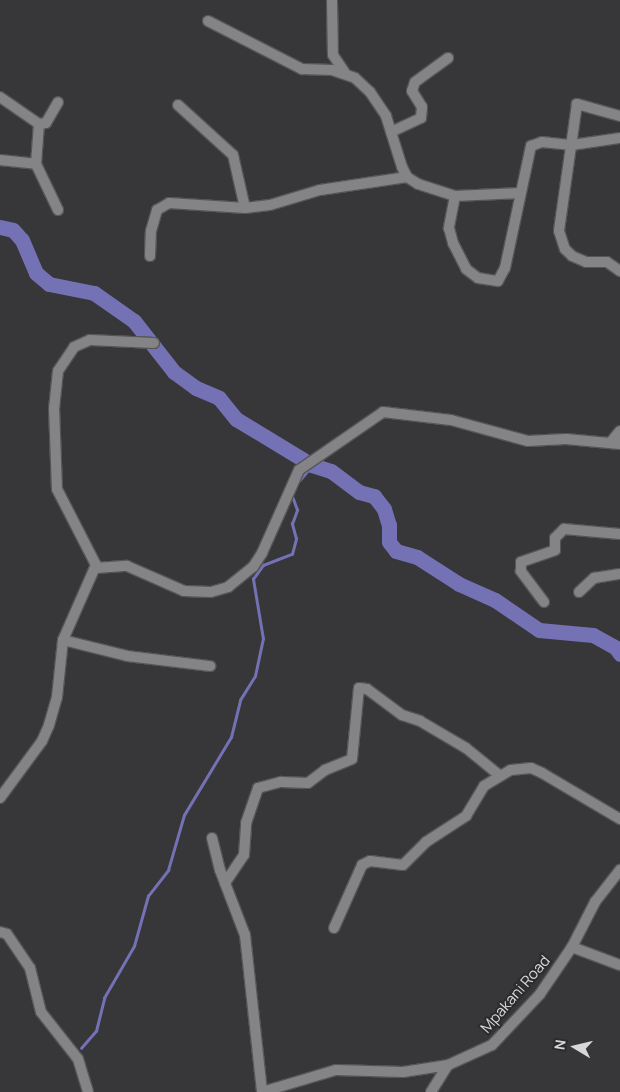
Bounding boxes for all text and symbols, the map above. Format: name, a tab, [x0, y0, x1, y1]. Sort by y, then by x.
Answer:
street label: Mpakani Road	[477, 952, 553, 1036]
north arrow	[550, 1022, 600, 1072]
text: N	[550, 1038, 570, 1051]

